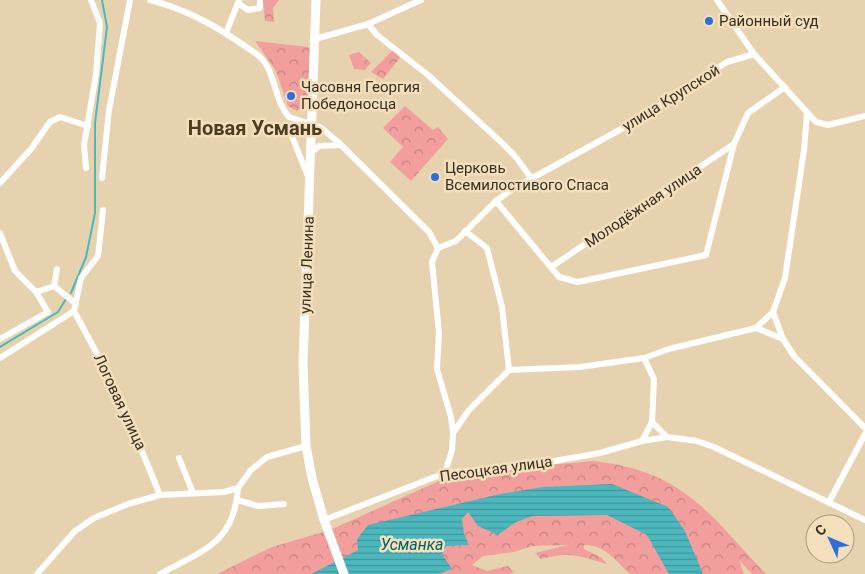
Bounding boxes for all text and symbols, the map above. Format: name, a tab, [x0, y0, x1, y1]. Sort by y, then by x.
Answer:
place label: Районный суд	[719, 12, 819, 30]
marker: Районный суд	[703, 15, 715, 27]
street label: улица Крупской	[619, 61, 723, 135]
place label: Часовня Георгия Победоносца	[301, 78, 420, 113]
marker: Часовня Георгия Победоносца	[285, 90, 297, 102]
district label: Новая Усмань	[188, 116, 322, 140]
place label: Церковь Всемилостивого Спаса	[445, 159, 609, 194]
street label: Молодёжная улица	[581, 160, 705, 252]
marker: Церковь Всемилостивого Спаса	[429, 171, 441, 183]
street label: улица Ленина	[296, 216, 318, 314]
street label: Логовая улица	[90, 351, 150, 453]
street label: Песоцкая улица	[439, 452, 553, 486]
north arrow	[805, 514, 855, 564]
text: С	[812, 521, 830, 539]
water label: Усманка	[380, 535, 444, 554]

